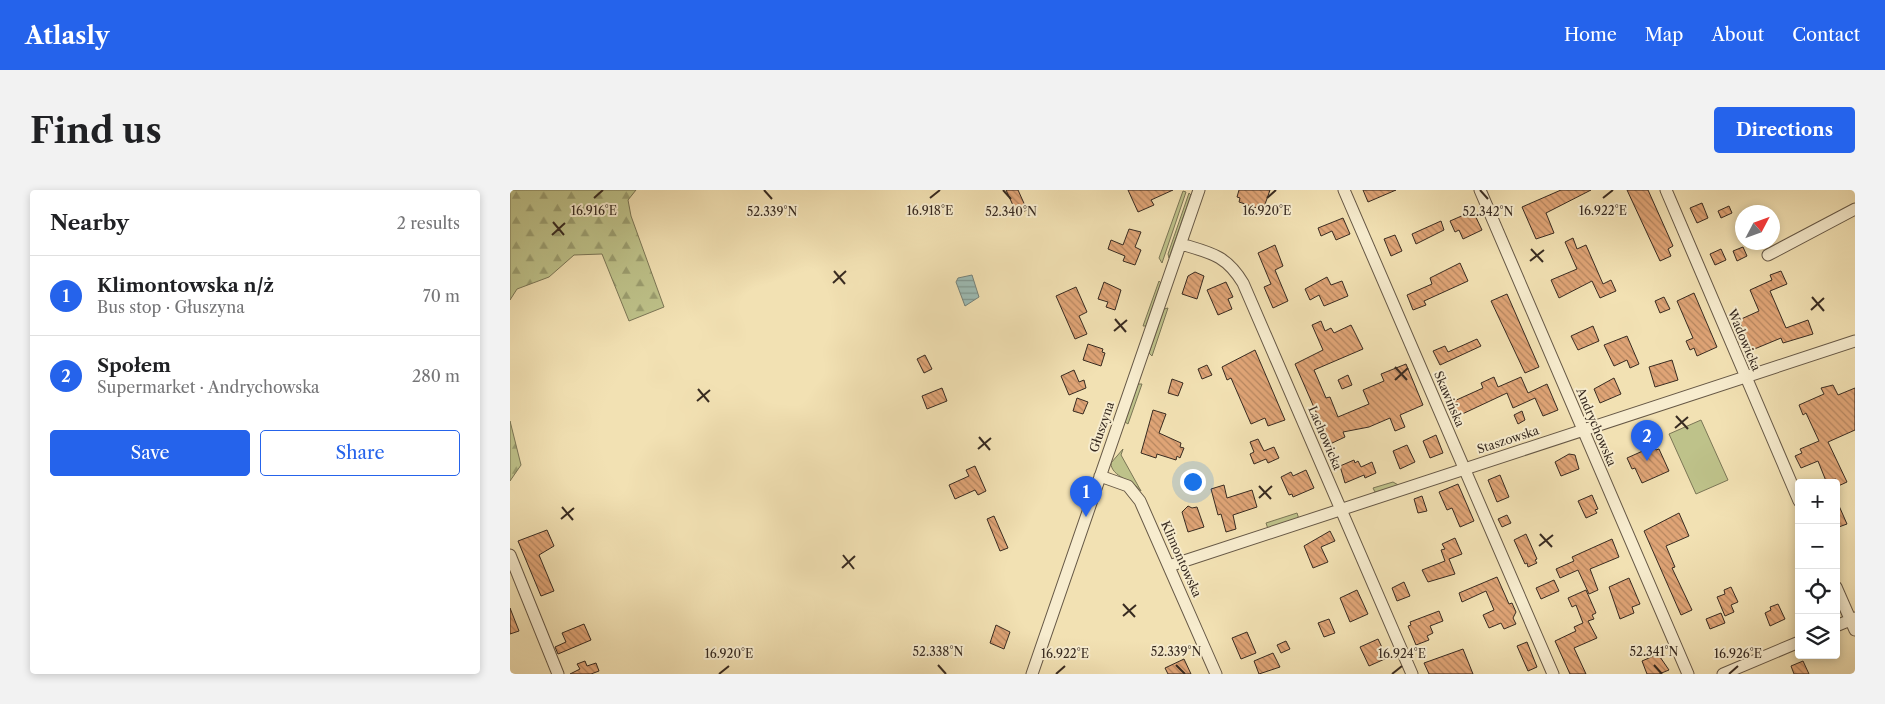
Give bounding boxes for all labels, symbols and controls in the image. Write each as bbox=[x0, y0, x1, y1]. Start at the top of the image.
text: Atlasly bbox=[25, 21, 109, 50]
text: Home bbox=[1564, 24, 1617, 46]
text: Map bbox=[1645, 24, 1683, 46]
text: About bbox=[1711, 24, 1764, 46]
text: Contact bbox=[1792, 24, 1860, 46]
button: Directions bbox=[1714, 107, 1855, 153]
text: Find us bbox=[30, 109, 162, 152]
text: 16.916°E bbox=[571, 203, 617, 218]
text: 16.918°E bbox=[907, 203, 953, 218]
text: 16.920°E bbox=[1243, 203, 1291, 218]
text: 16.922°E bbox=[1579, 203, 1627, 218]
text: 52.339°N bbox=[747, 204, 797, 219]
text: 52.340°N bbox=[985, 204, 1037, 219]
text: 52.342°N bbox=[1463, 204, 1514, 219]
north arrow bbox=[1735, 205, 1780, 250]
text: Nearby bbox=[50, 210, 129, 235]
text: 2 results bbox=[397, 213, 460, 233]
text: Klimontowska n/ż bbox=[97, 274, 274, 297]
text: 1 bbox=[62, 286, 70, 306]
text: 70 m bbox=[423, 286, 460, 306]
text: Bus stop · Głuszyna bbox=[97, 297, 245, 317]
street label: Wadowicka bbox=[1724, 306, 1764, 374]
text: Społem bbox=[97, 354, 171, 377]
text: 2 bbox=[61, 366, 71, 386]
text: 280 m bbox=[412, 366, 460, 386]
street label: Skawińska bbox=[1431, 369, 1468, 430]
text: Supermarket · Andrychowska bbox=[97, 377, 320, 397]
street label: Andrychowska bbox=[1573, 384, 1620, 469]
street label: Głuszyna bbox=[1086, 399, 1117, 454]
street label: Lachowicka bbox=[1305, 404, 1346, 473]
pin: 2 bbox=[1631, 420, 1663, 461]
street label: Staszowska bbox=[1475, 422, 1541, 457]
button: Save bbox=[50, 430, 250, 476]
button: Share bbox=[260, 430, 460, 476]
your location bbox=[1180, 469, 1206, 495]
pin: 1 bbox=[1070, 476, 1102, 517]
map controls bbox=[1795, 479, 1840, 659]
button: + bbox=[1795, 479, 1840, 524]
street label: Klimontowska bbox=[1158, 518, 1205, 600]
button: − bbox=[1795, 524, 1840, 569]
button: locate bbox=[1795, 569, 1840, 614]
button: layers bbox=[1795, 614, 1840, 659]
text: 52.338°N bbox=[913, 644, 963, 659]
text: 52.339°N bbox=[1151, 644, 1201, 659]
text: 52.341°N bbox=[1630, 644, 1679, 659]
text: 16.920°E bbox=[705, 646, 753, 661]
text: 16.922°E bbox=[1041, 646, 1089, 661]
text: 16.924°E bbox=[1378, 646, 1426, 661]
text: 16.926°E bbox=[1714, 646, 1762, 661]

